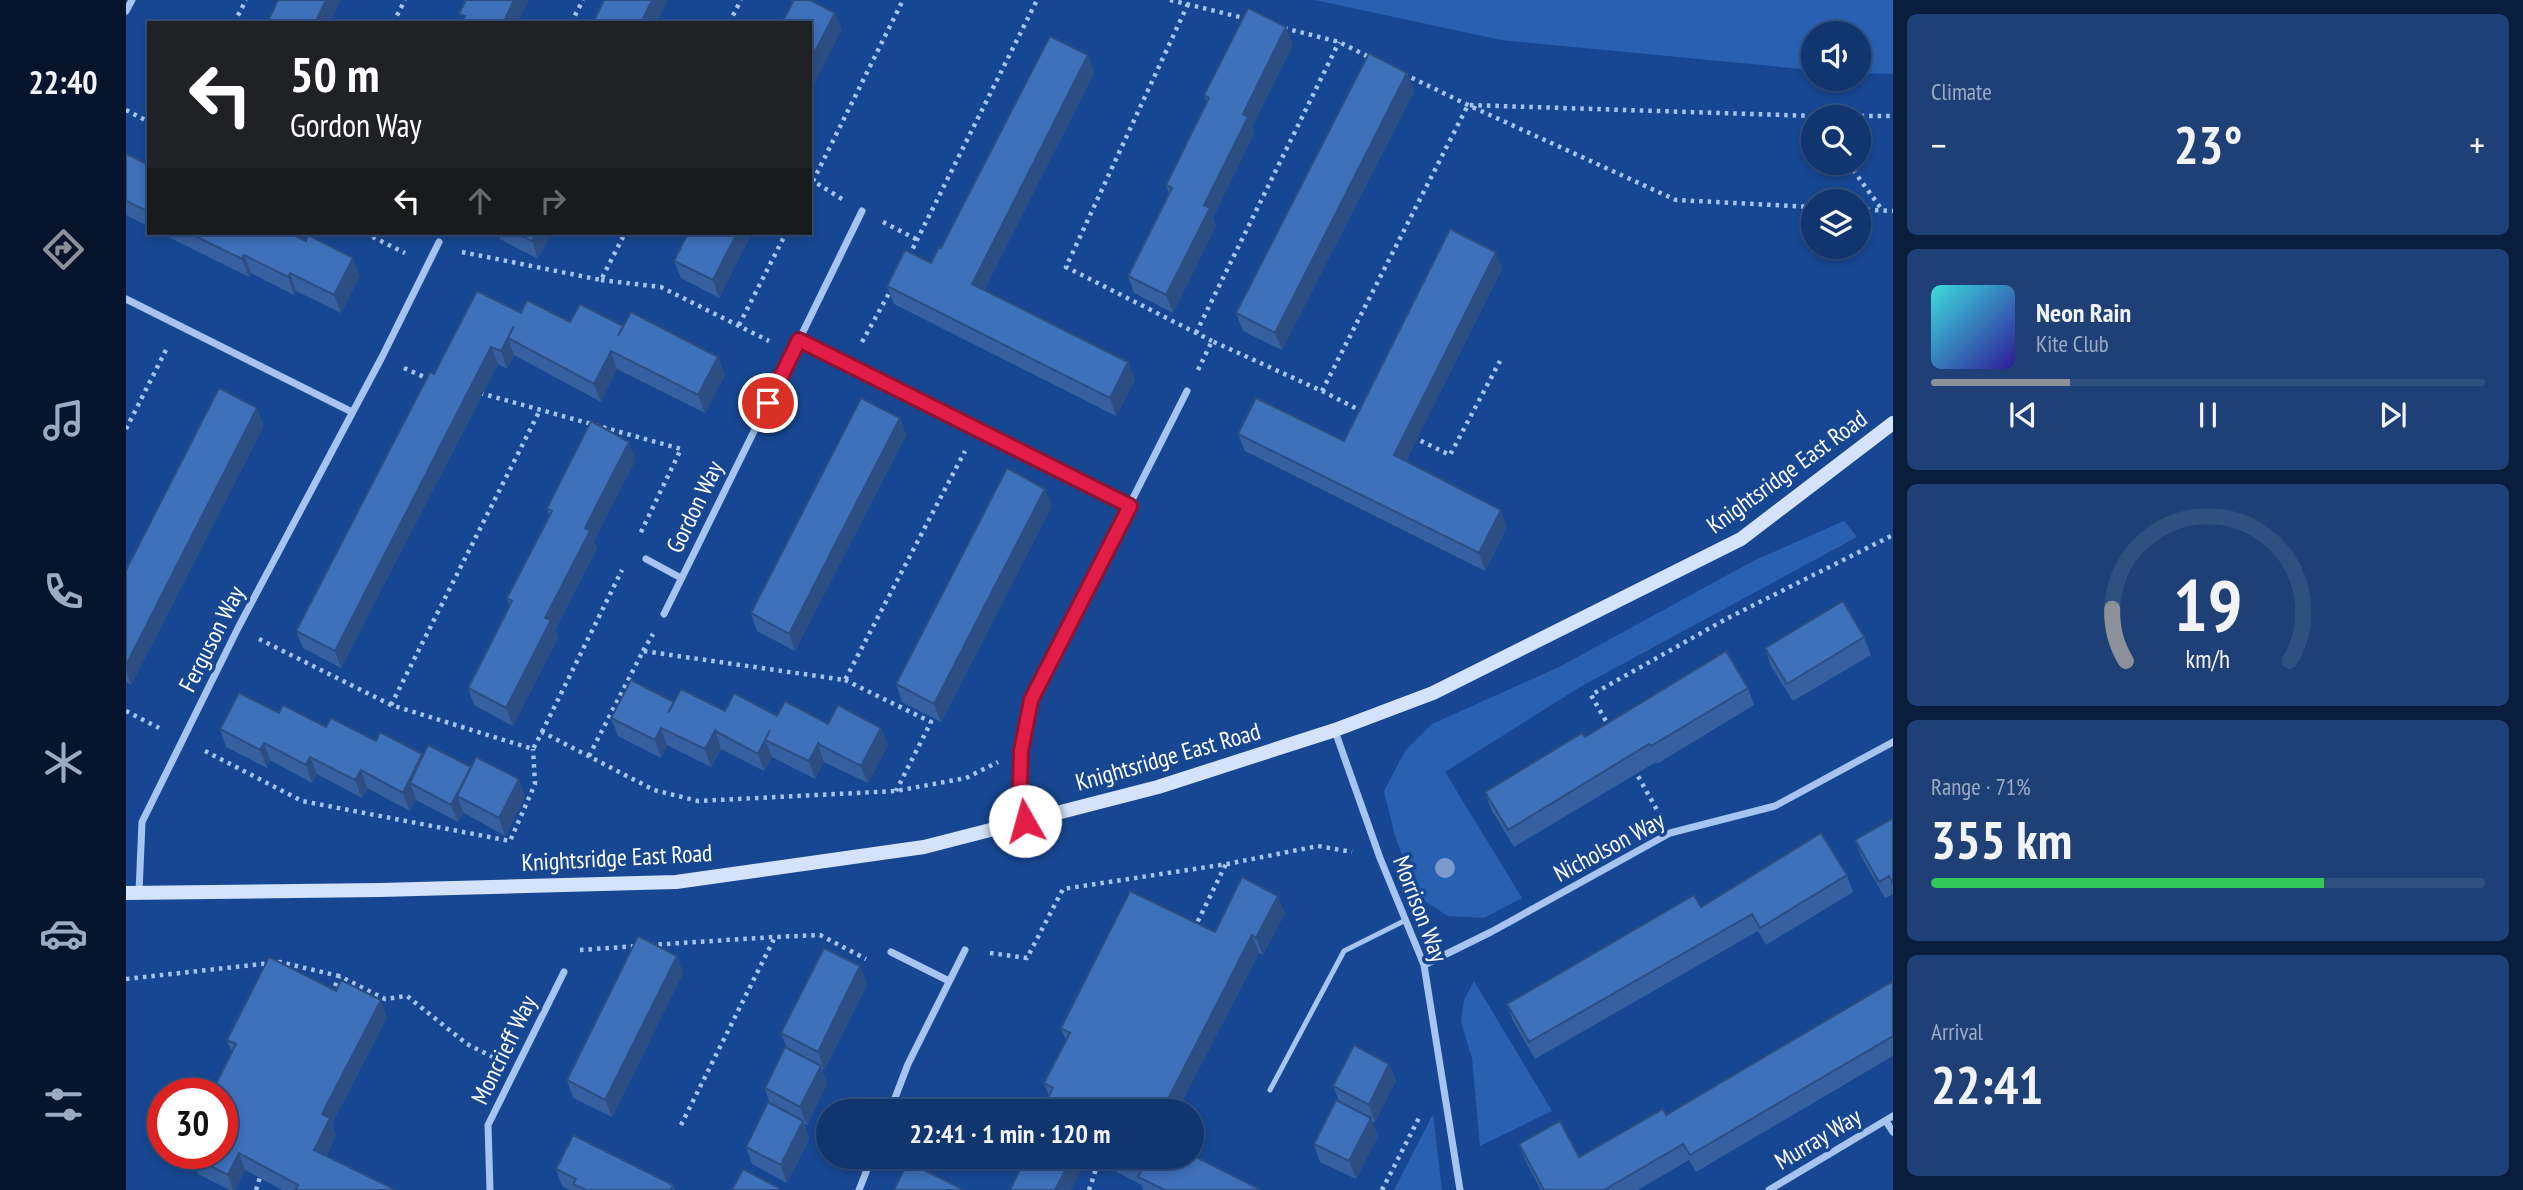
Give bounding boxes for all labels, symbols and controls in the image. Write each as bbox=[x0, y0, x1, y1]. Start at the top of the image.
map controls bbox=[1801, 21, 1871, 259]
button: sound bbox=[1801, 21, 1871, 91]
text: 50 m bbox=[290, 42, 379, 106]
icon: left bbox=[175, 49, 266, 140]
text: 22:40 bbox=[28, 61, 98, 103]
text: Climate bbox=[1931, 77, 1992, 106]
text: Gordon Way bbox=[290, 104, 422, 146]
button: search bbox=[1801, 105, 1871, 175]
text: 23° bbox=[2174, 111, 2242, 178]
text: − bbox=[1931, 120, 1947, 169]
text: + bbox=[2469, 120, 2485, 169]
icon: left bbox=[388, 182, 426, 220]
icon: ahead bbox=[461, 182, 499, 220]
icon: right bbox=[534, 182, 572, 220]
button: layers bbox=[1801, 189, 1871, 259]
icon: directions bbox=[39, 225, 88, 274]
text: Neon Rain bbox=[2036, 296, 2131, 329]
text: Kite Club bbox=[2036, 329, 2109, 358]
pin bbox=[738, 373, 798, 433]
icon: arrive bbox=[749, 384, 787, 422]
icon: music bbox=[39, 396, 88, 445]
icon: previous bbox=[2004, 396, 2042, 434]
icon: pause bbox=[2189, 396, 2227, 434]
icon: next bbox=[2374, 396, 2412, 434]
street label: Knightsridge East Road bbox=[1700, 403, 1873, 540]
street label: Gordon Way bbox=[659, 456, 730, 558]
text: 19 bbox=[2173, 557, 2243, 651]
icon: phone bbox=[39, 567, 88, 616]
street label: Ferguson Way bbox=[172, 581, 251, 697]
text: km/h bbox=[2186, 643, 2230, 675]
street label: Knightsridge East Road bbox=[1072, 715, 1264, 798]
icon: climate bbox=[39, 738, 88, 787]
text: Range · 71% bbox=[1931, 772, 2031, 801]
position arrow bbox=[988, 784, 1062, 858]
street label: Nicholson Way bbox=[1548, 805, 1669, 889]
text: 355 km bbox=[1931, 806, 2072, 873]
street label: Knightsridge East Road bbox=[521, 837, 713, 878]
street label: Morrison Way bbox=[1386, 851, 1455, 967]
icon: car bbox=[39, 909, 88, 958]
street label: Moncrieff Way bbox=[464, 990, 543, 1109]
text: Arrival bbox=[1931, 1017, 1983, 1046]
text: 22:41 bbox=[1931, 1051, 2043, 1118]
speed limit sign: 30 bbox=[147, 1078, 238, 1169]
icon: filters bbox=[39, 1080, 88, 1129]
street label: Murray Way bbox=[1769, 1101, 1867, 1176]
text: 22:41 · 1 min · 120 m bbox=[910, 1117, 1110, 1150]

